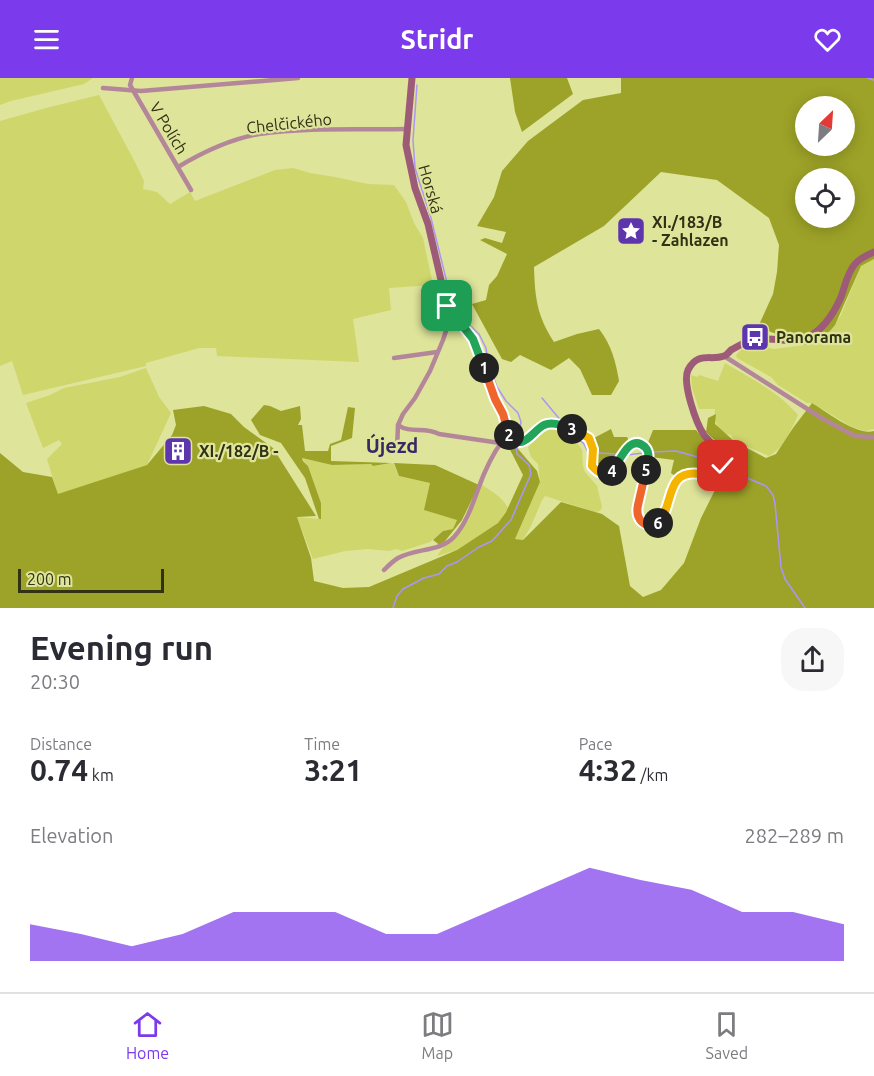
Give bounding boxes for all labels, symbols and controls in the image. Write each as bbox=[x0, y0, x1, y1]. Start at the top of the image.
icon: menu bbox=[30, 23, 63, 56]
icon: heart bbox=[811, 23, 844, 56]
text: Stridr bbox=[401, 24, 473, 54]
north arrow bbox=[795, 96, 855, 156]
map controls bbox=[795, 96, 855, 228]
street label: V Polích bbox=[147, 99, 191, 157]
street label: Chelčického bbox=[245, 110, 333, 136]
street label: Horská bbox=[415, 163, 447, 215]
button: locate bbox=[795, 168, 855, 228]
place label: XI./183/B - Zahlazen bbox=[652, 213, 729, 249]
place icon: XI./183/B - Zahlazen bbox=[615, 215, 647, 247]
pin bbox=[421, 280, 472, 331]
icon: arrive bbox=[430, 289, 463, 322]
bus stop icon: Panorama bbox=[739, 321, 771, 353]
place label: Panorama bbox=[776, 328, 851, 346]
pin: 1 bbox=[469, 353, 499, 383]
text: 1 bbox=[479, 359, 489, 377]
pin: 3 bbox=[557, 414, 587, 444]
pin: 2 bbox=[494, 420, 524, 450]
text: 3 bbox=[567, 420, 577, 438]
text: 2 bbox=[504, 426, 514, 444]
district label: Újezd bbox=[366, 433, 418, 457]
building icon: XI./182/B - bbox=[162, 435, 194, 467]
pin bbox=[697, 440, 748, 491]
place label: XI./182/B - bbox=[199, 442, 278, 460]
icon: check bbox=[706, 449, 739, 482]
pin: 5 bbox=[631, 455, 661, 485]
pin: 4 bbox=[597, 456, 627, 486]
text: 5 bbox=[641, 461, 651, 479]
text: 4 bbox=[607, 462, 617, 480]
pin: 6 bbox=[643, 508, 673, 538]
text: 6 bbox=[653, 514, 663, 532]
scale bar bbox=[18, 566, 164, 594]
text: 200 m bbox=[27, 570, 72, 588]
button: share bbox=[781, 628, 844, 691]
text: Evening run bbox=[30, 629, 213, 666]
text: 20:30 bbox=[30, 670, 80, 693]
text: Distance bbox=[30, 735, 92, 753]
text: Time bbox=[304, 735, 340, 753]
text: Pace bbox=[579, 735, 613, 753]
text: 0.74 bbox=[30, 753, 88, 787]
text: 3:21 bbox=[304, 753, 362, 787]
text: 4:32 bbox=[579, 753, 637, 787]
text: km bbox=[88, 766, 114, 784]
text: /km bbox=[637, 766, 668, 784]
text: Elevation bbox=[30, 824, 113, 847]
text: 282–289 m bbox=[745, 824, 844, 847]
tab: Home bbox=[126, 1008, 169, 1062]
tab: Map bbox=[421, 1008, 454, 1062]
tab: Saved bbox=[706, 1008, 748, 1062]

